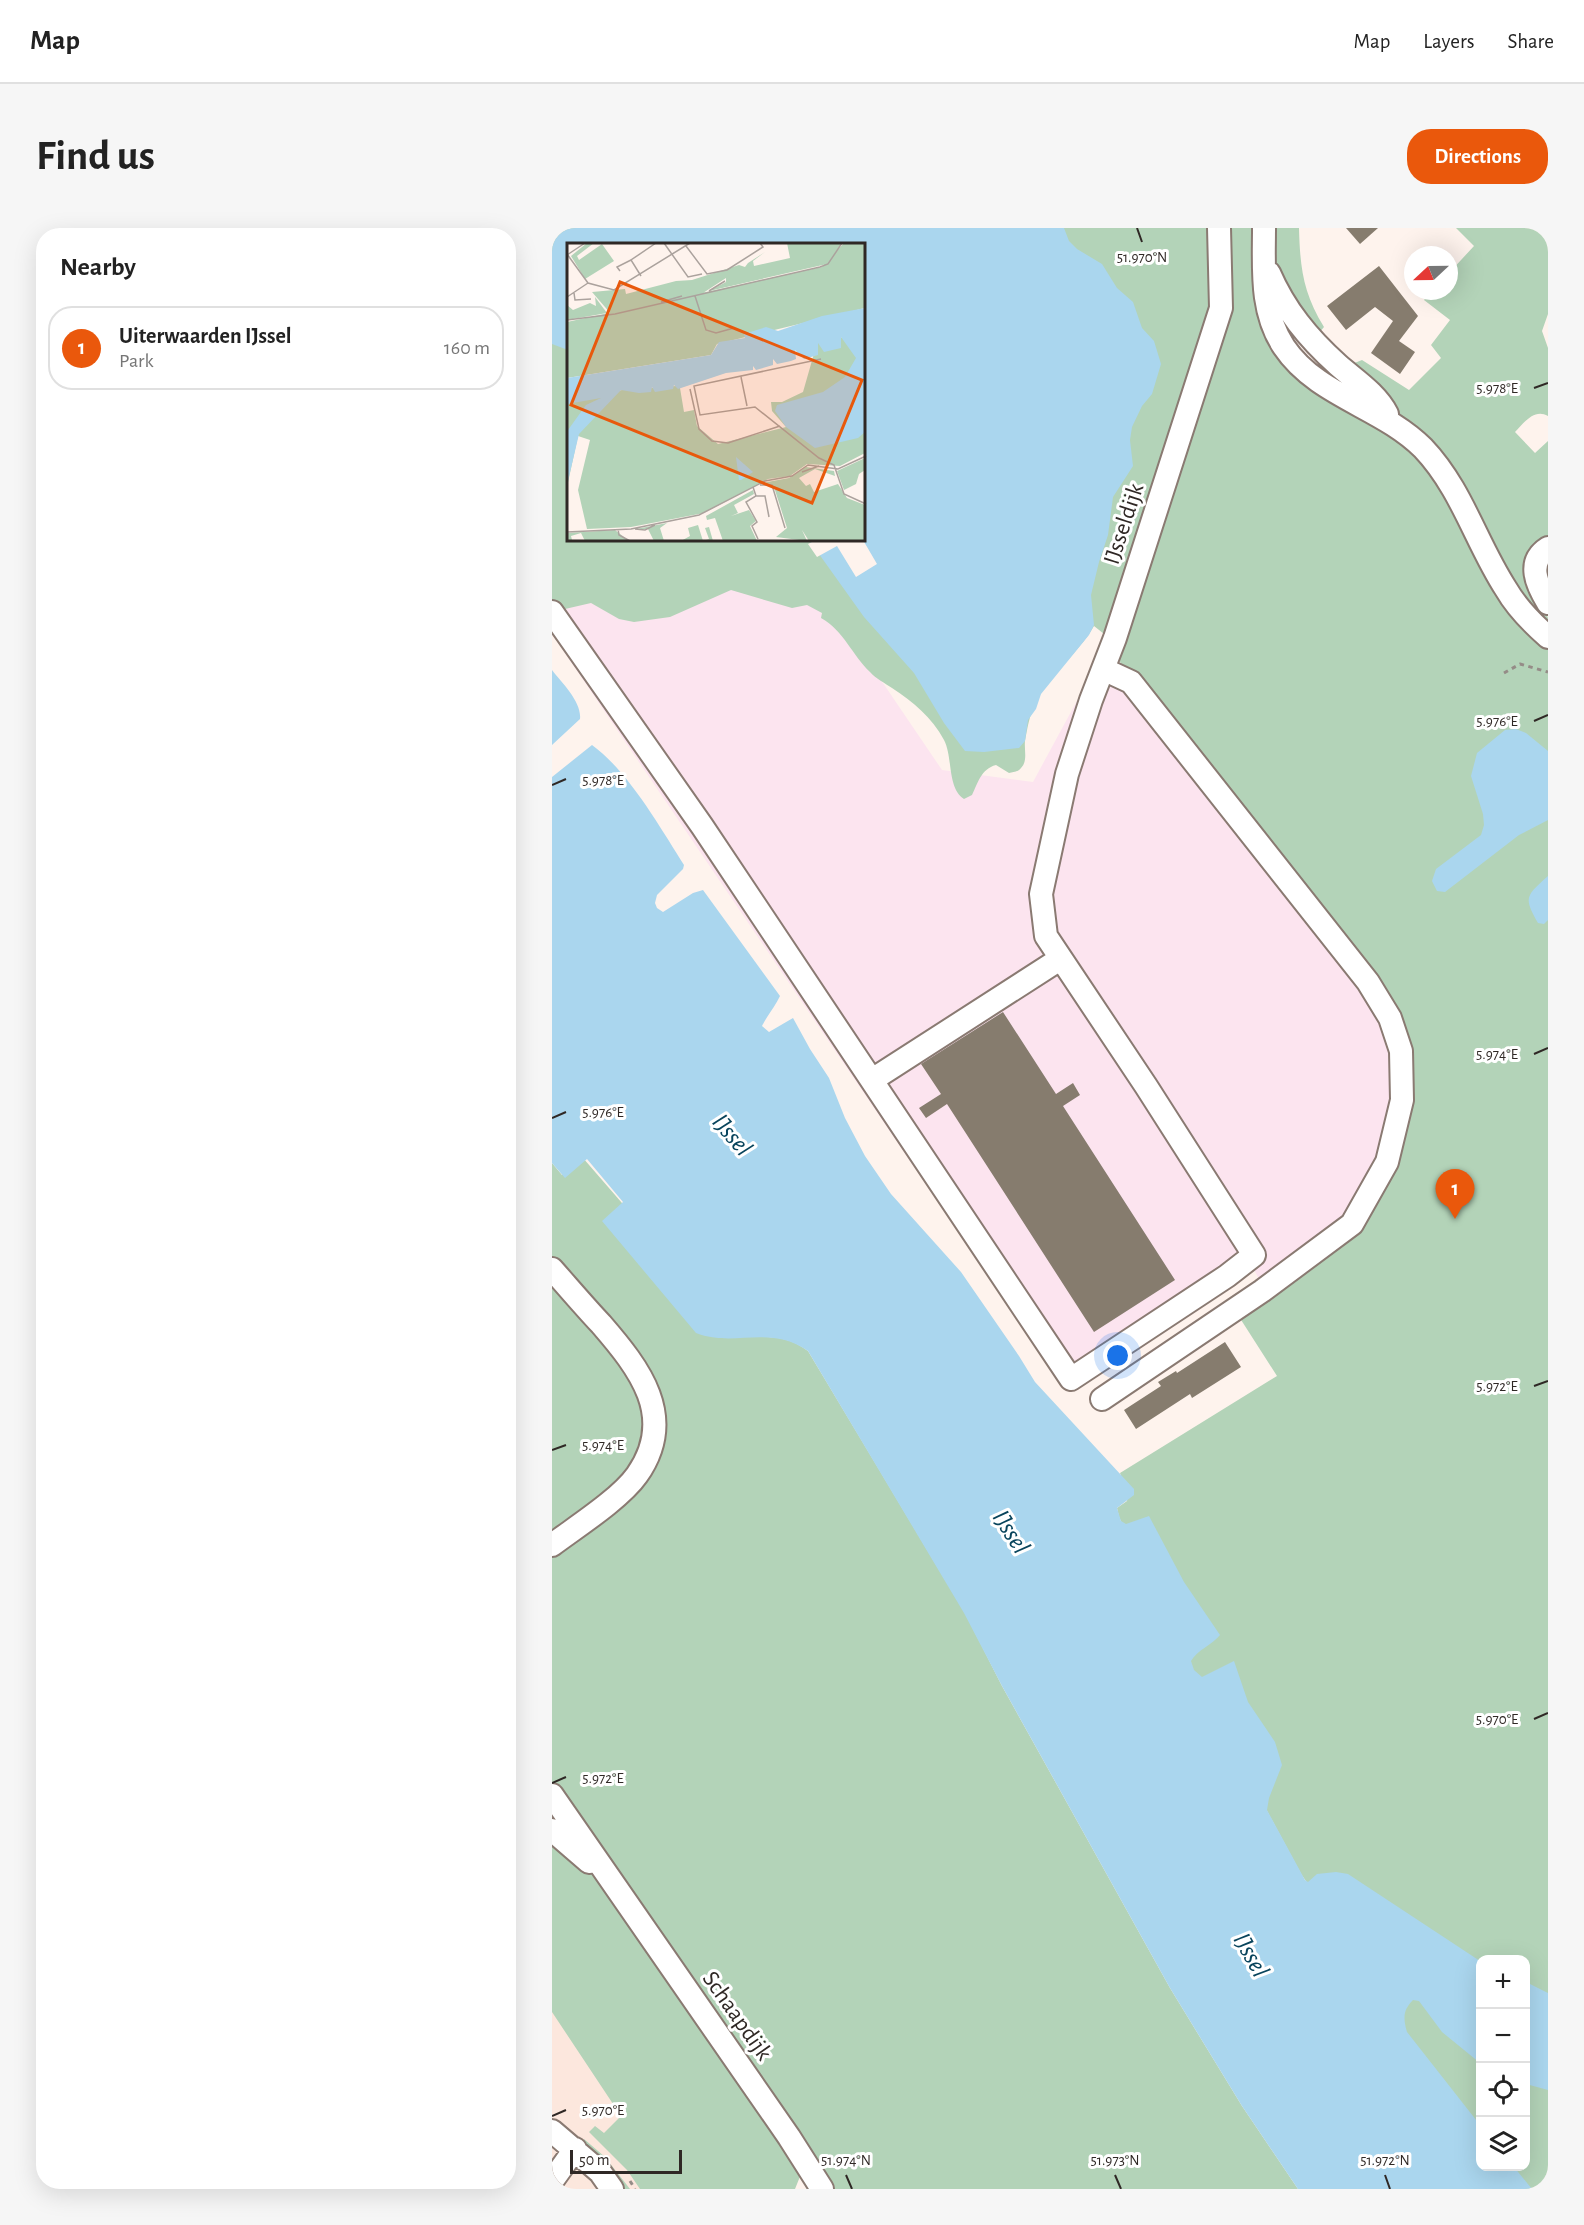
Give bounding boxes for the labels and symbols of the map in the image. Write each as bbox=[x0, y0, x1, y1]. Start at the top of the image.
inset map bbox=[567, 243, 866, 542]
north arrow bbox=[1404, 246, 1458, 300]
text: 51.970°N bbox=[1117, 250, 1167, 265]
text: 5.978°E bbox=[1476, 381, 1518, 396]
street label: IJsseldijk bbox=[1100, 480, 1148, 568]
text: 5.976°E bbox=[1476, 714, 1518, 729]
text: 5.978°E bbox=[582, 773, 624, 788]
text: 5.974°E bbox=[1476, 1047, 1518, 1062]
text: 5.976°E bbox=[582, 1105, 624, 1120]
water label: IJssel bbox=[707, 1109, 757, 1161]
pin: 1 bbox=[1436, 1170, 1474, 1219]
your location bbox=[1103, 1341, 1132, 1370]
text: 5.972°E bbox=[1476, 1379, 1518, 1394]
text: 5.974°E bbox=[582, 1438, 624, 1453]
water label: IJssel bbox=[988, 1505, 1034, 1559]
text: 5.970°E bbox=[1476, 1712, 1518, 1727]
text: 5.972°E bbox=[582, 1771, 624, 1786]
water label: IJssel bbox=[1228, 1928, 1274, 1982]
street label: Schaapdijk bbox=[698, 1967, 776, 2065]
text: 5.970°E bbox=[582, 2103, 624, 2118]
scale bar bbox=[570, 2147, 682, 2174]
text: 51.974°N bbox=[821, 2153, 871, 2168]
text: 51.973°N bbox=[1091, 2153, 1140, 2168]
text: 51.972°N bbox=[1360, 2153, 1410, 2168]

